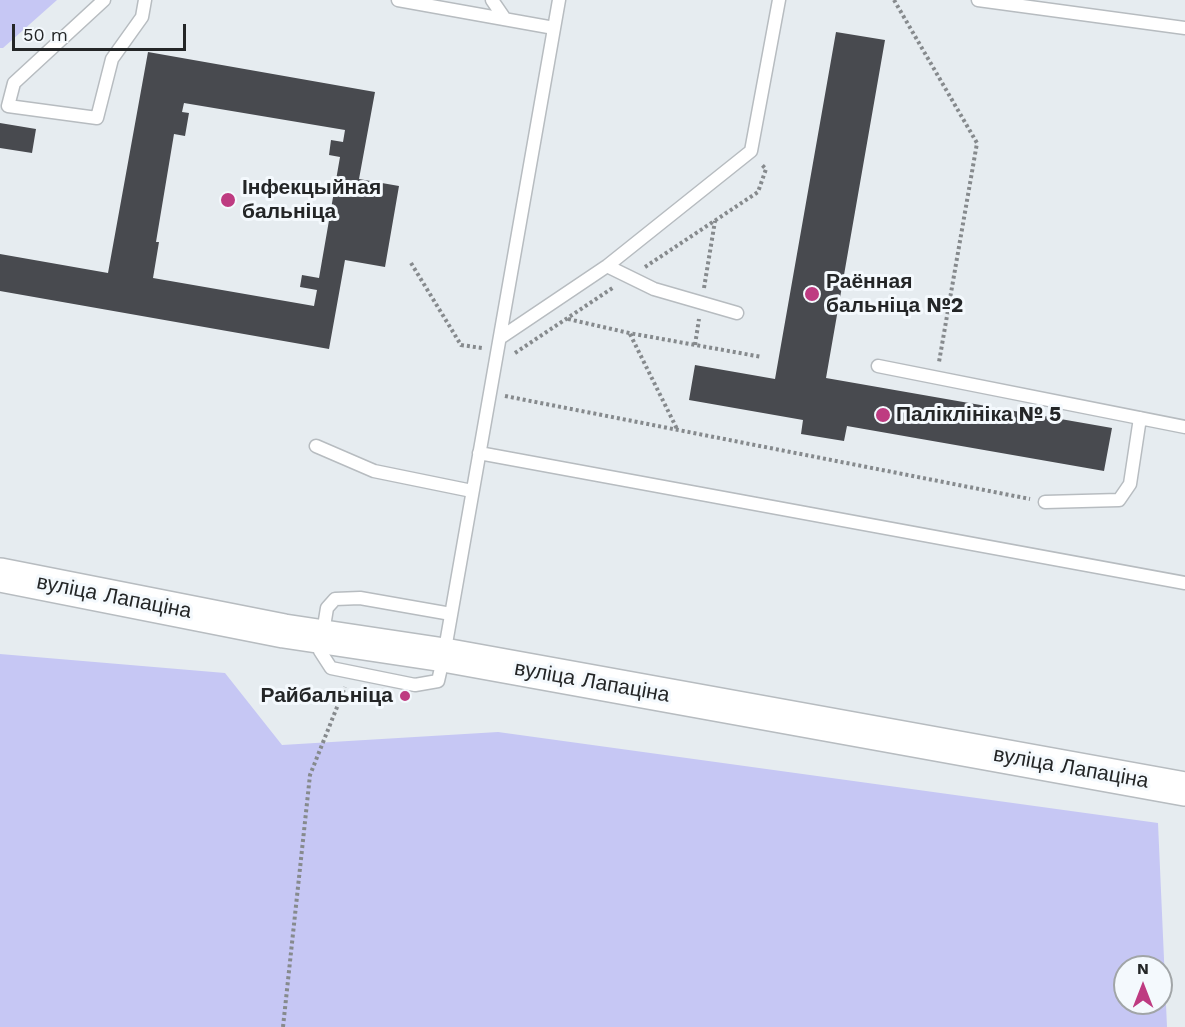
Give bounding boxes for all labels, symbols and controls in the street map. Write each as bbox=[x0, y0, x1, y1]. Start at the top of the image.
scale bar bbox=[15, 12, 189, 50]
text: 50 m bbox=[23, 24, 68, 45]
place label: Інфекцыйная бальніца bbox=[242, 175, 381, 225]
marker: Інфекцыйная бальніца bbox=[219, 191, 237, 209]
place label: Раённая бальніца №2 bbox=[826, 269, 963, 319]
marker: Раённая бальніца №2 bbox=[803, 285, 821, 303]
place label: Паліклініка № 5 bbox=[896, 402, 1061, 428]
marker: Паліклініка № 5 bbox=[874, 406, 892, 424]
street label: вуліца Лапаціна bbox=[35, 570, 193, 624]
street label: вуліца Лапаціна bbox=[513, 656, 671, 708]
place label: Райбальніца bbox=[260, 683, 393, 709]
marker: Райбальніца bbox=[398, 689, 412, 703]
street label: вуліца Лапаціна bbox=[992, 742, 1150, 794]
north arrow bbox=[1113, 955, 1173, 1015]
text: N bbox=[1137, 959, 1149, 978]

